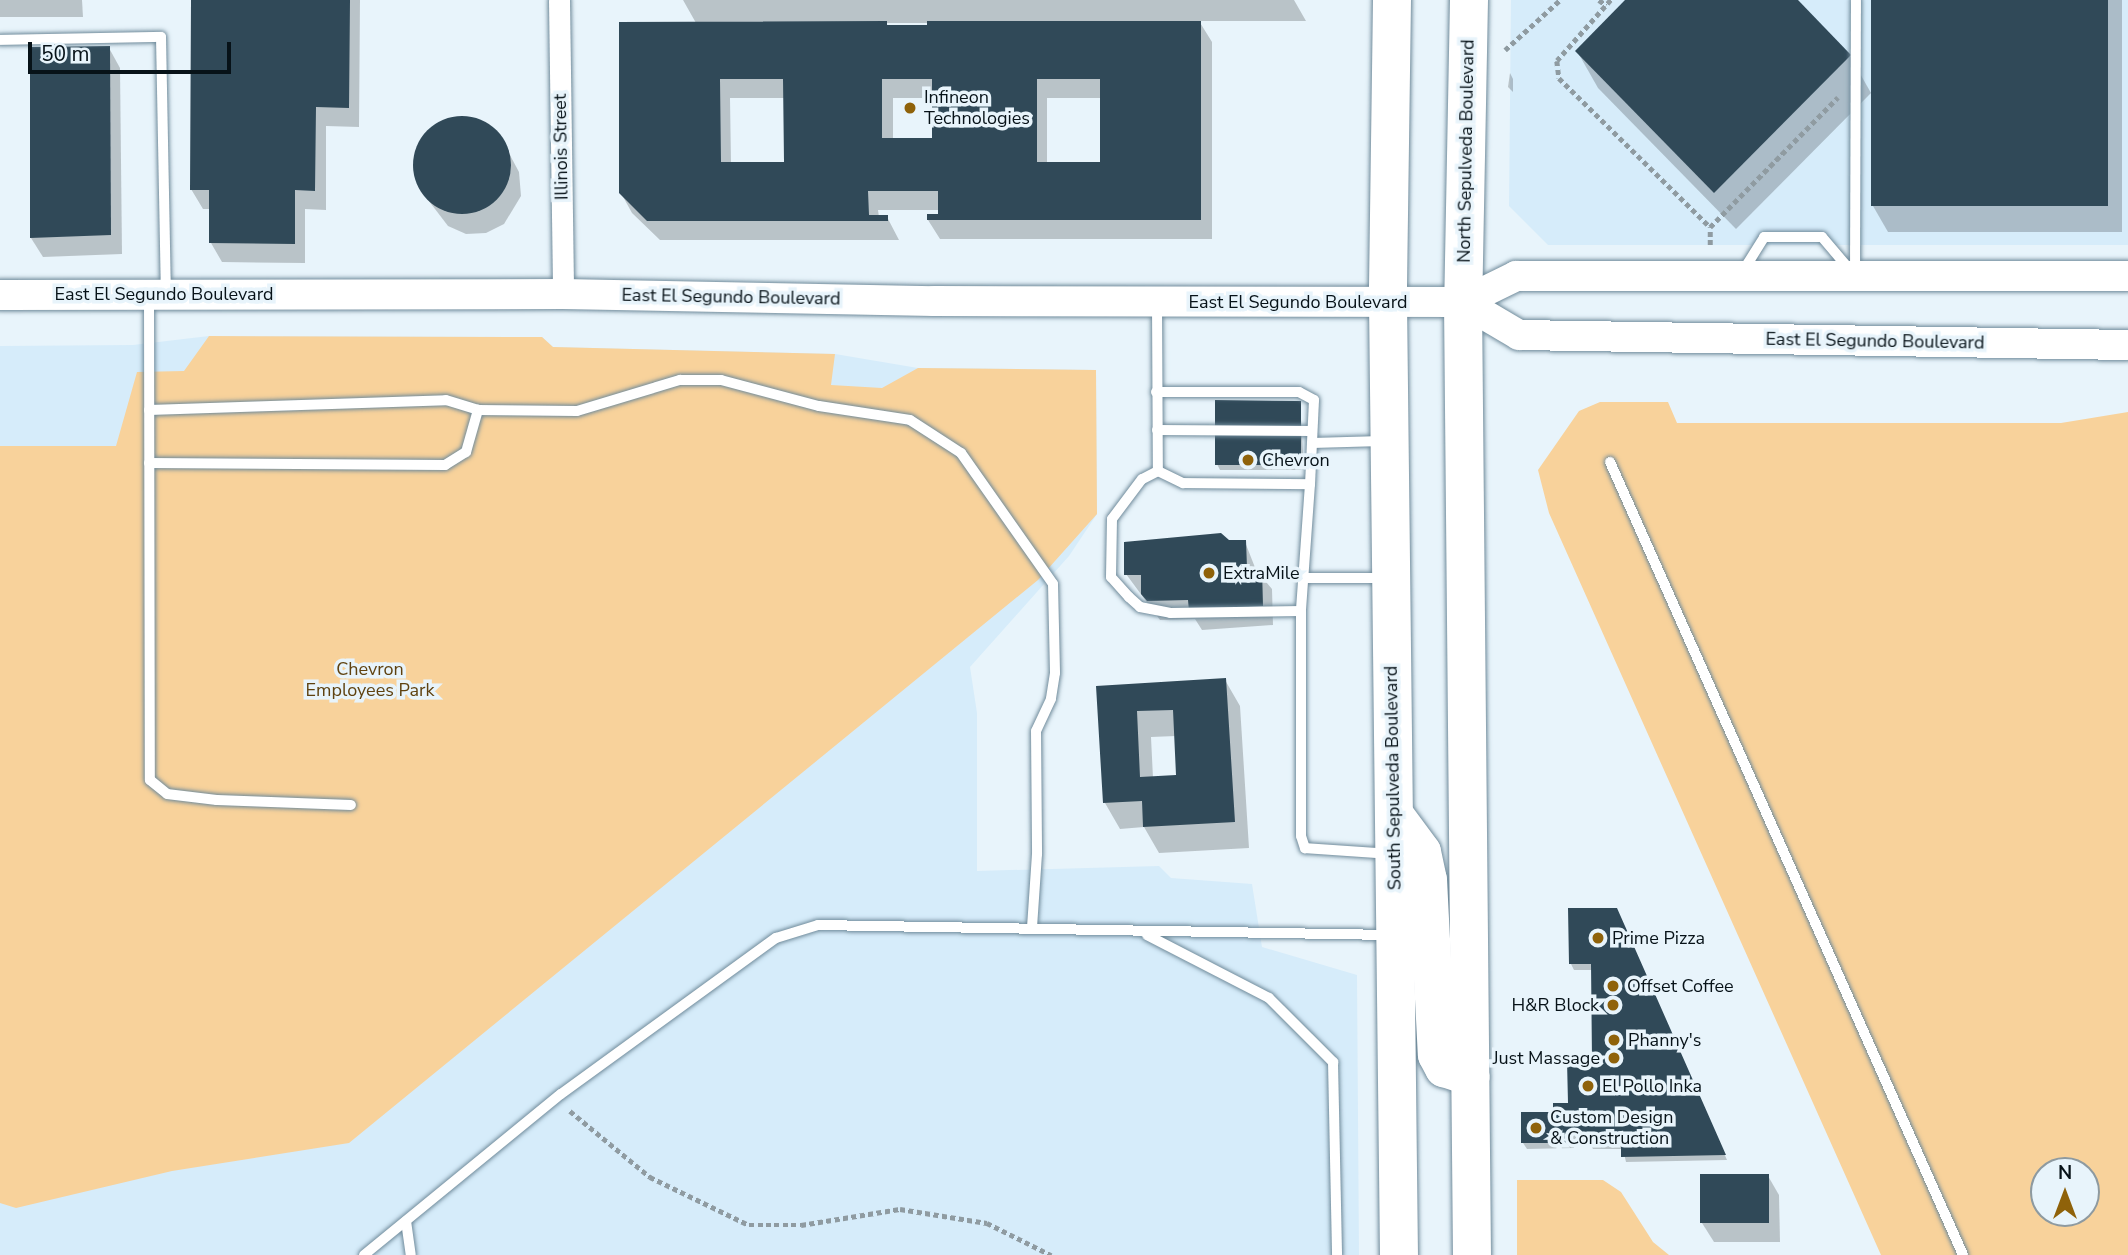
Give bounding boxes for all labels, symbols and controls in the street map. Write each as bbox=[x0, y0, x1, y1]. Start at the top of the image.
scale bar bbox=[32, 28, 234, 72]
street label: North Sepulveda Boulevard bbox=[1453, 39, 1479, 263]
text: 50 m bbox=[41, 40, 90, 68]
place label: Infineon Technologies bbox=[924, 87, 1030, 130]
street label: Illinois Street bbox=[549, 94, 573, 200]
marker: Infineon Technologies bbox=[902, 100, 918, 116]
street label: East El Segundo Boulevard bbox=[55, 283, 273, 305]
street label: East El Segundo Boulevard bbox=[621, 284, 841, 310]
street label: East El Segundo Boulevard bbox=[1189, 291, 1407, 313]
street label: East El Segundo Boulevard bbox=[1765, 328, 1985, 354]
place label: Chevron bbox=[1262, 449, 1330, 471]
marker: Chevron bbox=[1240, 452, 1256, 468]
place label: ExtraMile bbox=[1223, 562, 1300, 584]
marker: ExtraMile bbox=[1201, 565, 1217, 581]
park label: Chevron Employees Park bbox=[305, 659, 435, 702]
street label: South Sepulveda Boulevard bbox=[1380, 666, 1406, 890]
place label: Prime Pizza bbox=[1612, 927, 1705, 949]
marker: Prime Pizza bbox=[1590, 930, 1606, 946]
place label: Offset Coffee bbox=[1627, 975, 1734, 997]
marker: Offset Coffee bbox=[1605, 978, 1621, 994]
place label: H&R Block bbox=[1511, 994, 1599, 1016]
marker: H&R Block bbox=[1605, 997, 1621, 1013]
place label: Phanny's bbox=[1628, 1029, 1701, 1051]
marker: Phanny's bbox=[1606, 1032, 1622, 1048]
place label: Just Massage bbox=[1493, 1047, 1600, 1069]
marker: Just Massage bbox=[1606, 1050, 1622, 1066]
place label: El Pollo Inka bbox=[1602, 1075, 1702, 1097]
marker: El Pollo Inka bbox=[1580, 1078, 1596, 1094]
place label: Custom Design & Construction bbox=[1550, 1107, 1673, 1150]
marker: Custom Design & Construction bbox=[1528, 1120, 1544, 1136]
north arrow bbox=[2030, 1157, 2100, 1227]
text: N bbox=[2058, 1160, 2072, 1186]

